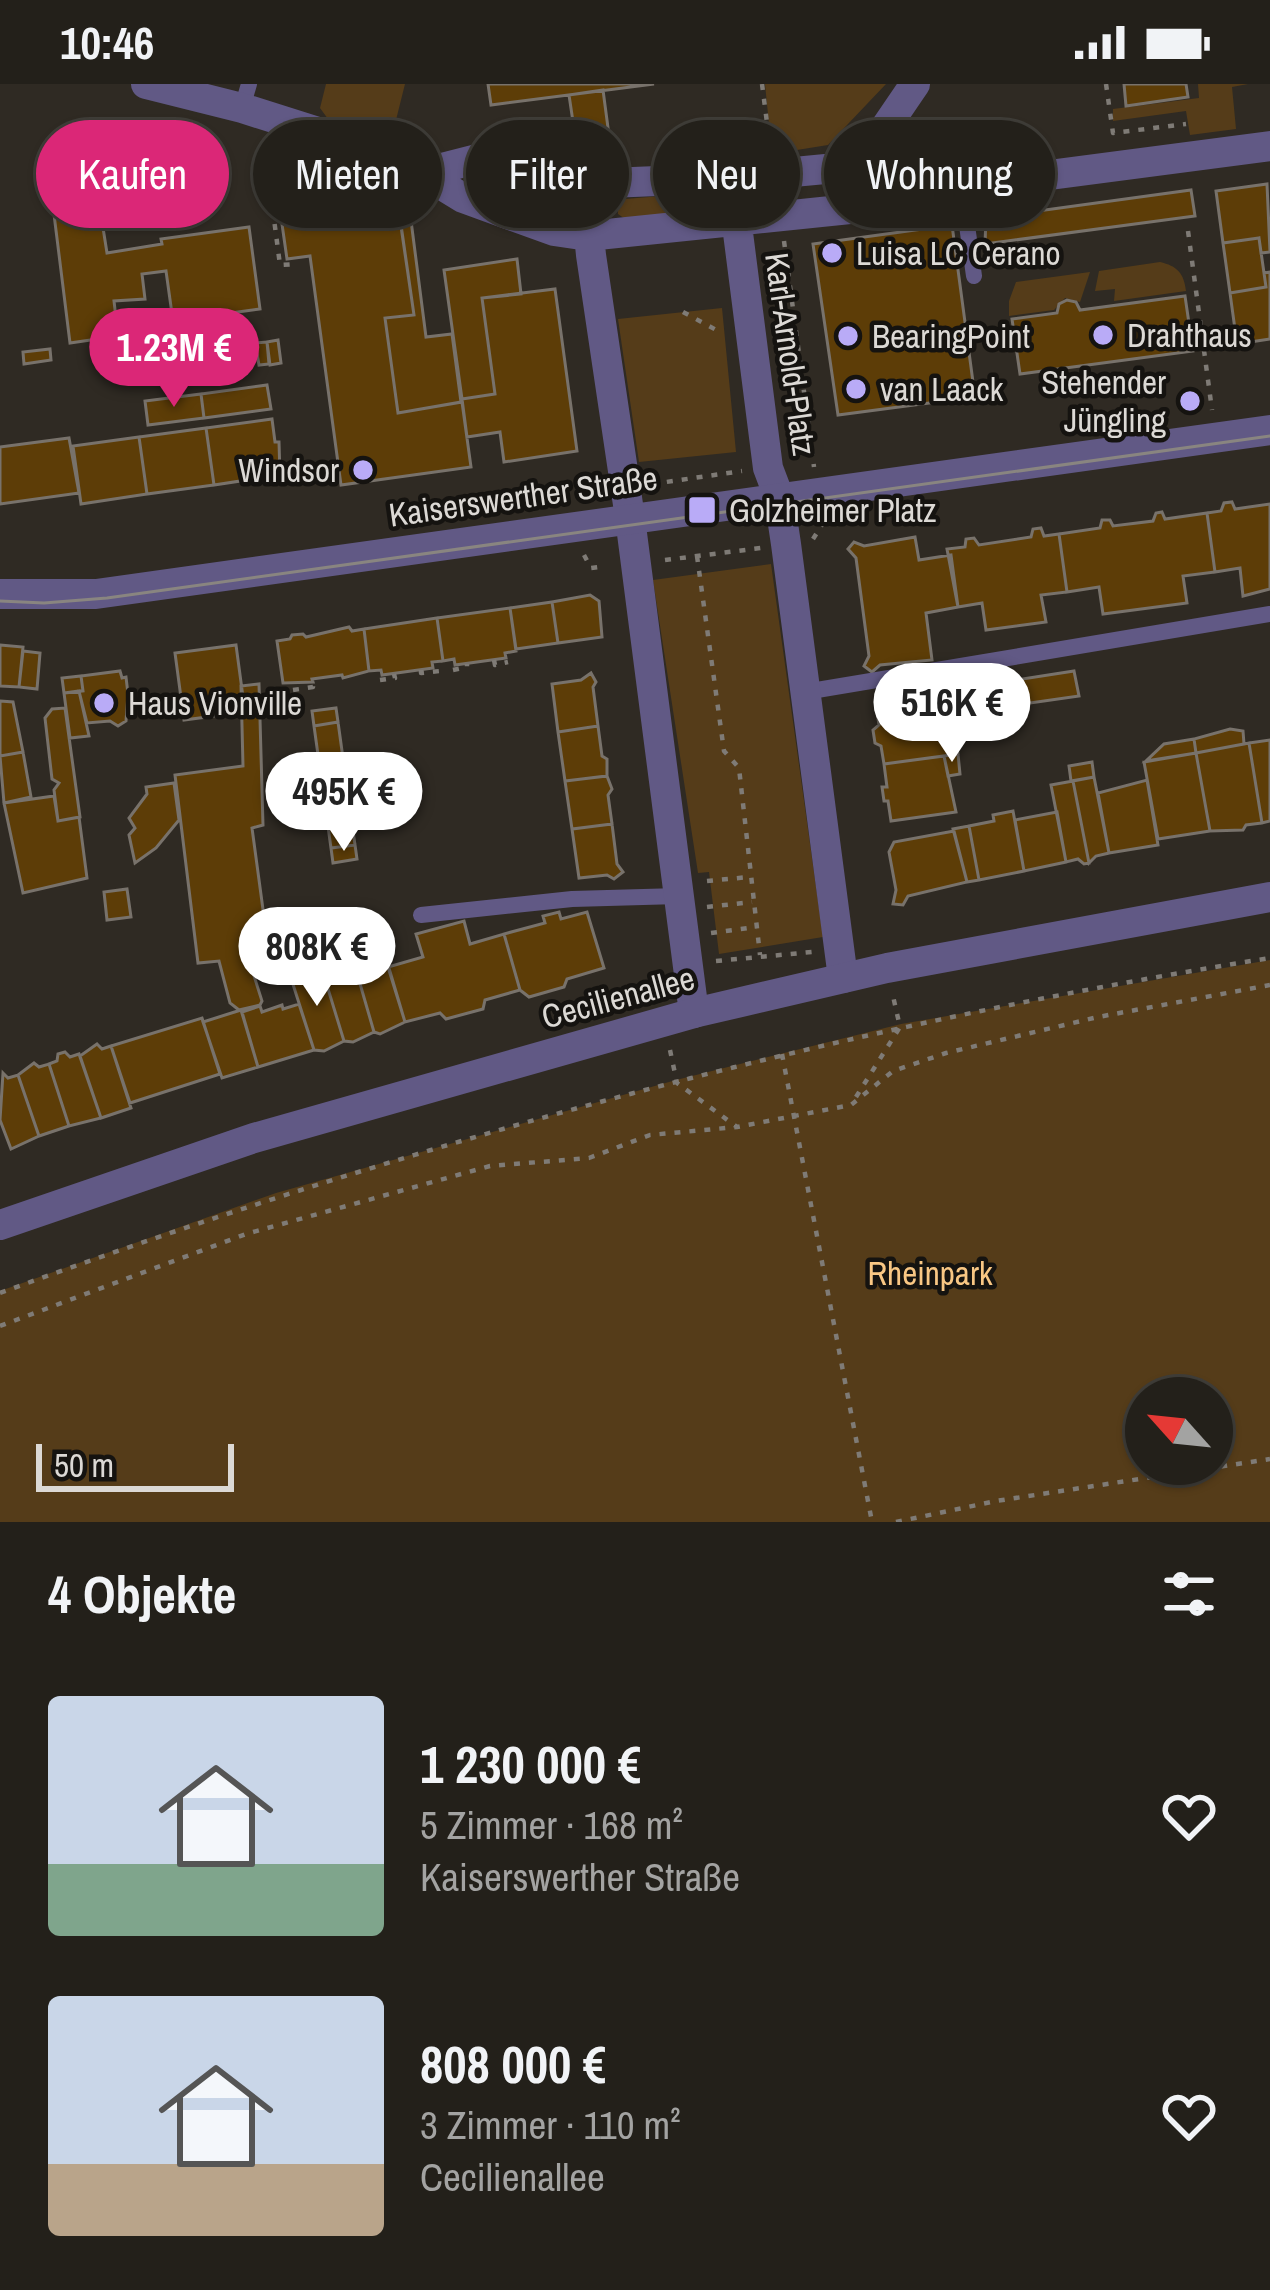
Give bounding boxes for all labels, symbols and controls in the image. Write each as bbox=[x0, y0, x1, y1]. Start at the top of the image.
text: 10:46 bbox=[60, 12, 154, 73]
chip: Kaufen bbox=[36, 120, 229, 228]
chip: Mieten bbox=[253, 120, 442, 228]
chip: Filter bbox=[466, 120, 629, 228]
chip: Neu bbox=[653, 120, 800, 228]
chip: Wohnung bbox=[824, 120, 1055, 228]
place label: Luisa LC Cerano bbox=[856, 231, 1061, 275]
marker: Luisa LC Cerano bbox=[819, 240, 845, 266]
street label: Karl-Arnold-Platz bbox=[755, 250, 827, 458]
pin: 1.23M € bbox=[63, 308, 285, 410]
place label: Drahthaus bbox=[1127, 313, 1252, 357]
place label: BearingPoint bbox=[872, 314, 1030, 358]
text: 1.23M € bbox=[116, 321, 232, 373]
marker: Drahthaus bbox=[1090, 322, 1116, 348]
marker: BearingPoint bbox=[835, 323, 861, 349]
place label: Stehender Jüngling bbox=[1041, 360, 1166, 442]
place label: van Laack bbox=[880, 367, 1004, 411]
marker: van Laack bbox=[843, 376, 869, 402]
marker: Stehender Jüngling bbox=[1177, 388, 1203, 414]
place label: Windsor bbox=[238, 448, 339, 492]
street label: Kaiserswerther Straße bbox=[386, 455, 660, 537]
marker: Windsor bbox=[350, 457, 376, 483]
place label: Golzheimer Platz bbox=[729, 488, 937, 532]
marker: Golzheimer Platz bbox=[686, 494, 718, 526]
pin: 516K € bbox=[854, 663, 1050, 765]
text: 516K € bbox=[900, 676, 1004, 728]
place label: Haus Vionville bbox=[128, 681, 302, 725]
marker: Haus Vionville bbox=[91, 690, 117, 716]
pin: 495K € bbox=[246, 752, 442, 854]
text: 495K € bbox=[292, 765, 396, 817]
pin: 808K € bbox=[219, 907, 415, 1009]
text: 808K € bbox=[265, 920, 369, 972]
street label: Cecilienallee bbox=[537, 956, 699, 1038]
park label: Rheinpark bbox=[868, 1251, 993, 1295]
north arrow bbox=[1125, 1377, 1233, 1485]
map controls bbox=[1125, 1377, 1233, 1485]
scale bar bbox=[36, 1438, 234, 1491]
text: 50 m bbox=[54, 1443, 114, 1487]
text: 4 Objekte bbox=[48, 1560, 236, 1629]
icon: filters bbox=[1156, 1561, 1222, 1627]
text: 1 230 000 € bbox=[420, 1730, 641, 1799]
icon: home bbox=[144, 1744, 288, 1888]
icon: heart bbox=[1156, 1783, 1222, 1849]
text: 5 Zimmer · 168 m² bbox=[420, 1799, 683, 1851]
text: Kaiserswerther Straße bbox=[420, 1851, 740, 1903]
text: 808 000 € bbox=[420, 2030, 606, 2099]
icon: home bbox=[144, 2044, 288, 2188]
icon: heart bbox=[1156, 2083, 1222, 2149]
text: 3 Zimmer · 110 m² bbox=[420, 2099, 681, 2151]
text: Cecilienallee bbox=[420, 2151, 605, 2203]

